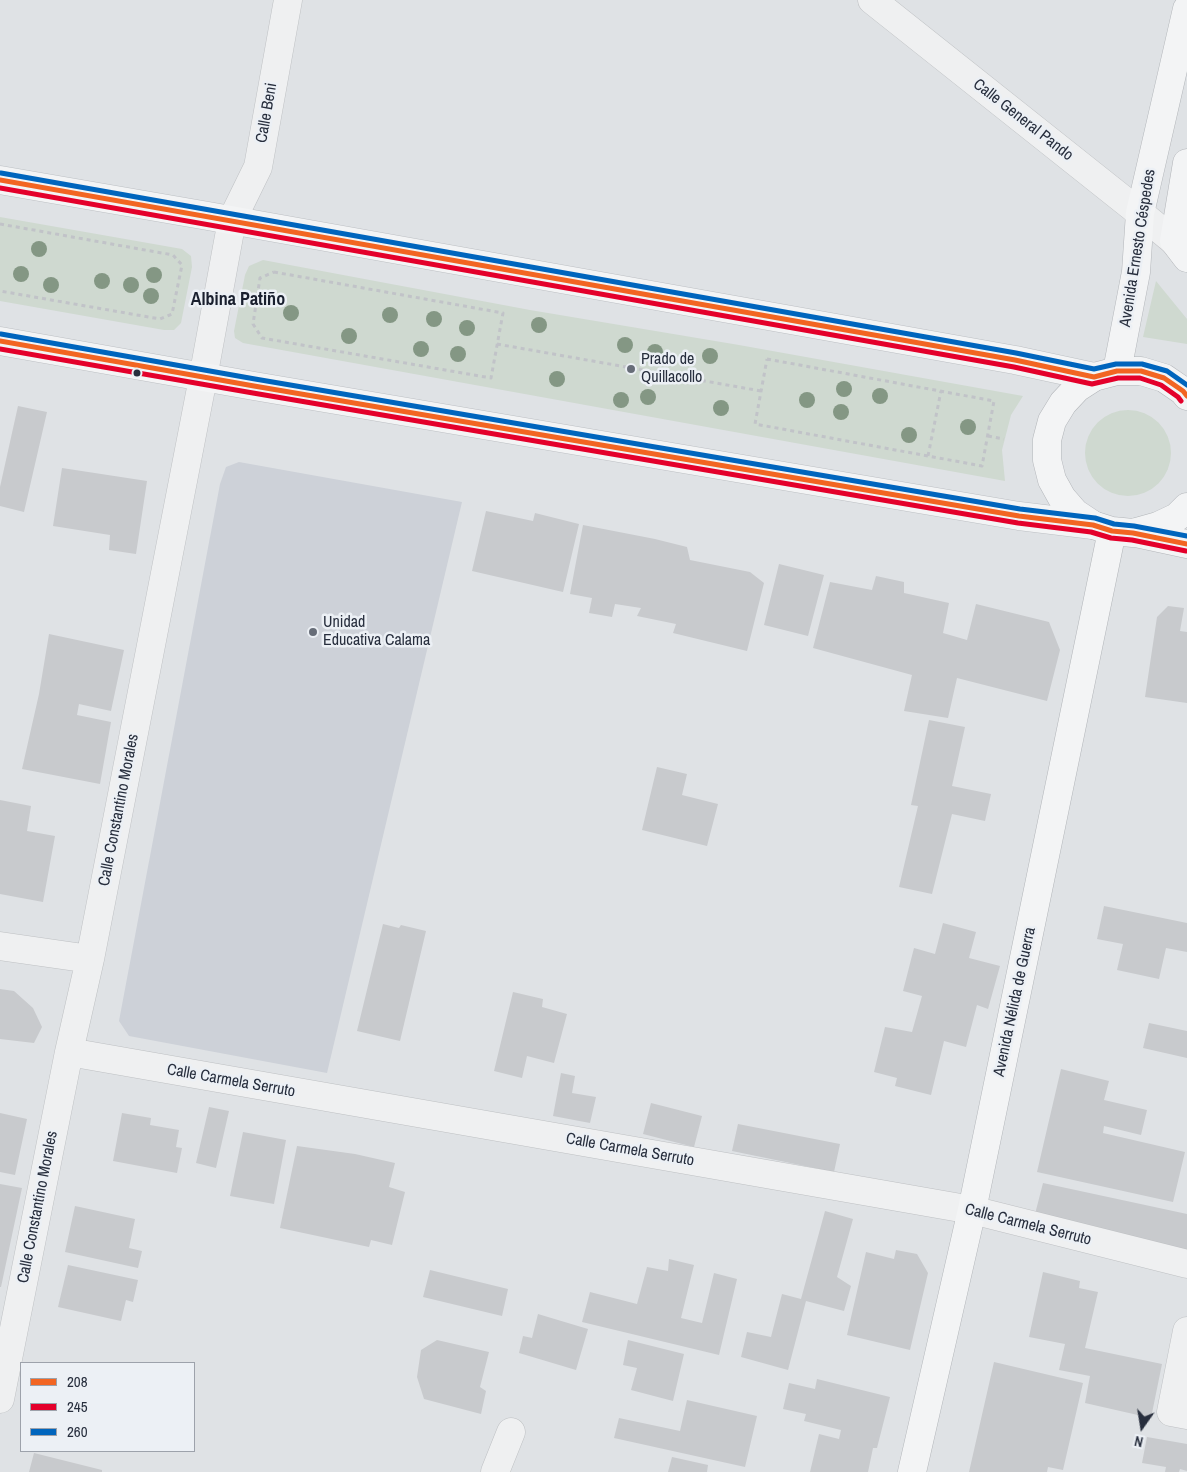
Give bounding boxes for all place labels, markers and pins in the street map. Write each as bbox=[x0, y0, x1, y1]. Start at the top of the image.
place label: Prado de Quillacollo bbox=[641, 350, 702, 388]
marker: Prado de Quillacollo bbox=[625, 363, 637, 375]
unlabelled marker bbox=[132, 368, 142, 378]
place label: Unidad Educativa Calama bbox=[323, 613, 430, 651]
marker: Unidad Educativa Calama bbox=[307, 626, 319, 638]

